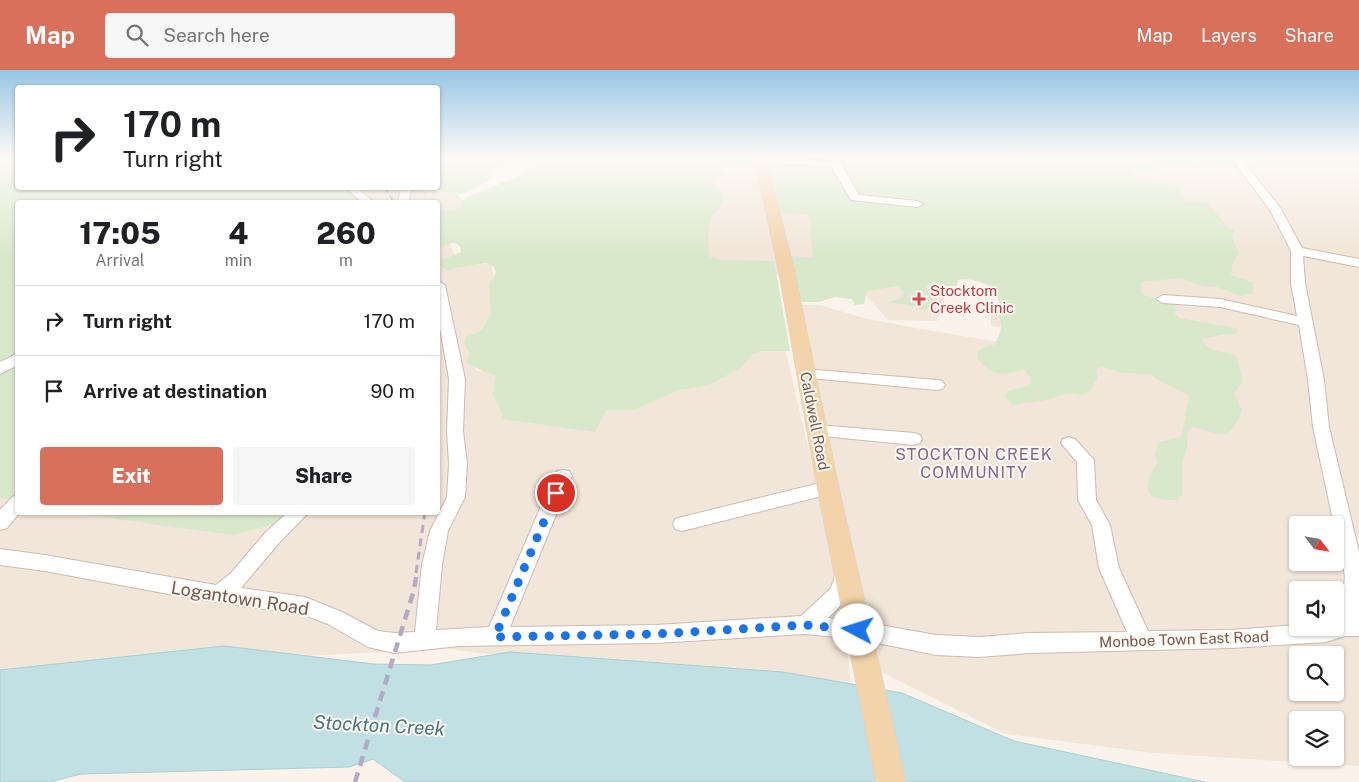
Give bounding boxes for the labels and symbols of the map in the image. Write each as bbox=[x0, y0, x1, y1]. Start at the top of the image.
place label: Stocktom Creek Clinic bbox=[930, 282, 1014, 316]
marker: Stocktom Creek Clinic bbox=[912, 292, 926, 306]
street label: Caldwell Road bbox=[797, 370, 833, 472]
district label: STOCKTON CREEK COMMUNITY bbox=[895, 445, 1053, 482]
pin bbox=[535, 472, 577, 514]
north arrow bbox=[1289, 516, 1344, 571]
street label: Logantown Road bbox=[170, 577, 310, 619]
position arrow bbox=[831, 603, 883, 655]
street label: Monboe Town East Road bbox=[1099, 628, 1269, 650]
water label: Stockton Creek bbox=[312, 711, 446, 739]

